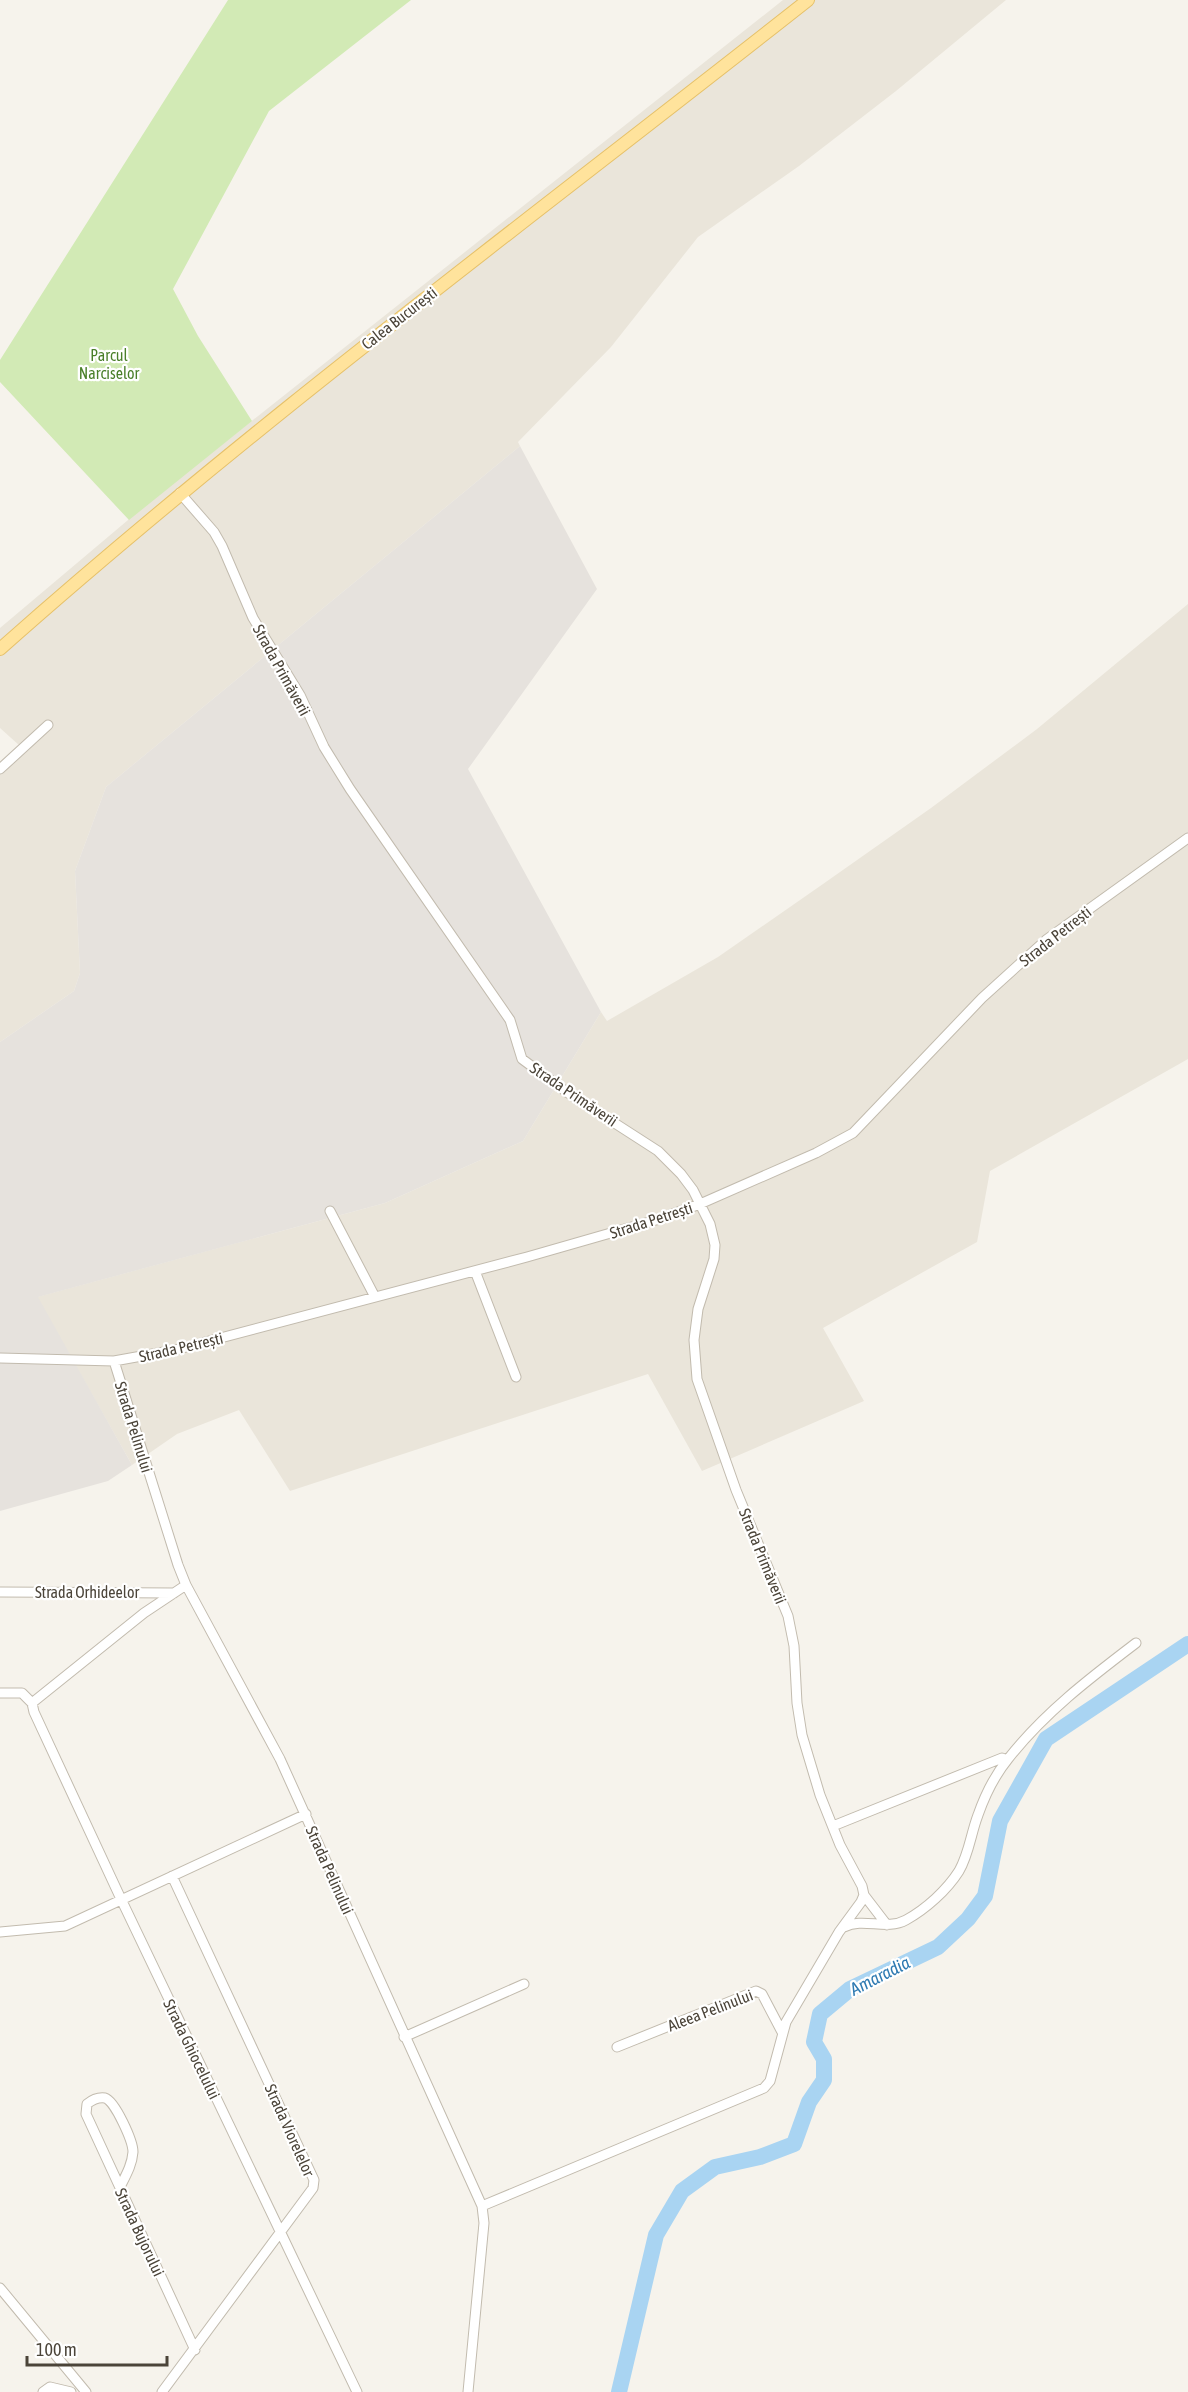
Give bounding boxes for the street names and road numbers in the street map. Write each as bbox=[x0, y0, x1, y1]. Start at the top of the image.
street label: Calea București bbox=[358, 283, 441, 354]
street label: Strada Primăverii bbox=[250, 621, 314, 719]
street label: Strada Petrești bbox=[1016, 902, 1095, 970]
street label: Strada Primăverii bbox=[527, 1058, 621, 1130]
street label: Strada Petrești bbox=[607, 1198, 695, 1243]
street label: Strada Petrești bbox=[137, 1329, 225, 1366]
street label: Strada Pelinului bbox=[112, 1379, 156, 1475]
street label: Strada Primăverii bbox=[736, 1506, 790, 1606]
street label: Strada Orhideelor bbox=[35, 1583, 139, 1601]
street label: Strada Pelinului bbox=[303, 1823, 357, 1917]
street label: Aleea Pelinului bbox=[665, 1985, 755, 2035]
street label: Strada Ghiocelului bbox=[160, 1996, 224, 2102]
street label: Strada Viorelelor bbox=[262, 2081, 318, 2179]
street label: Strada Bujorului bbox=[111, 2185, 168, 2279]

